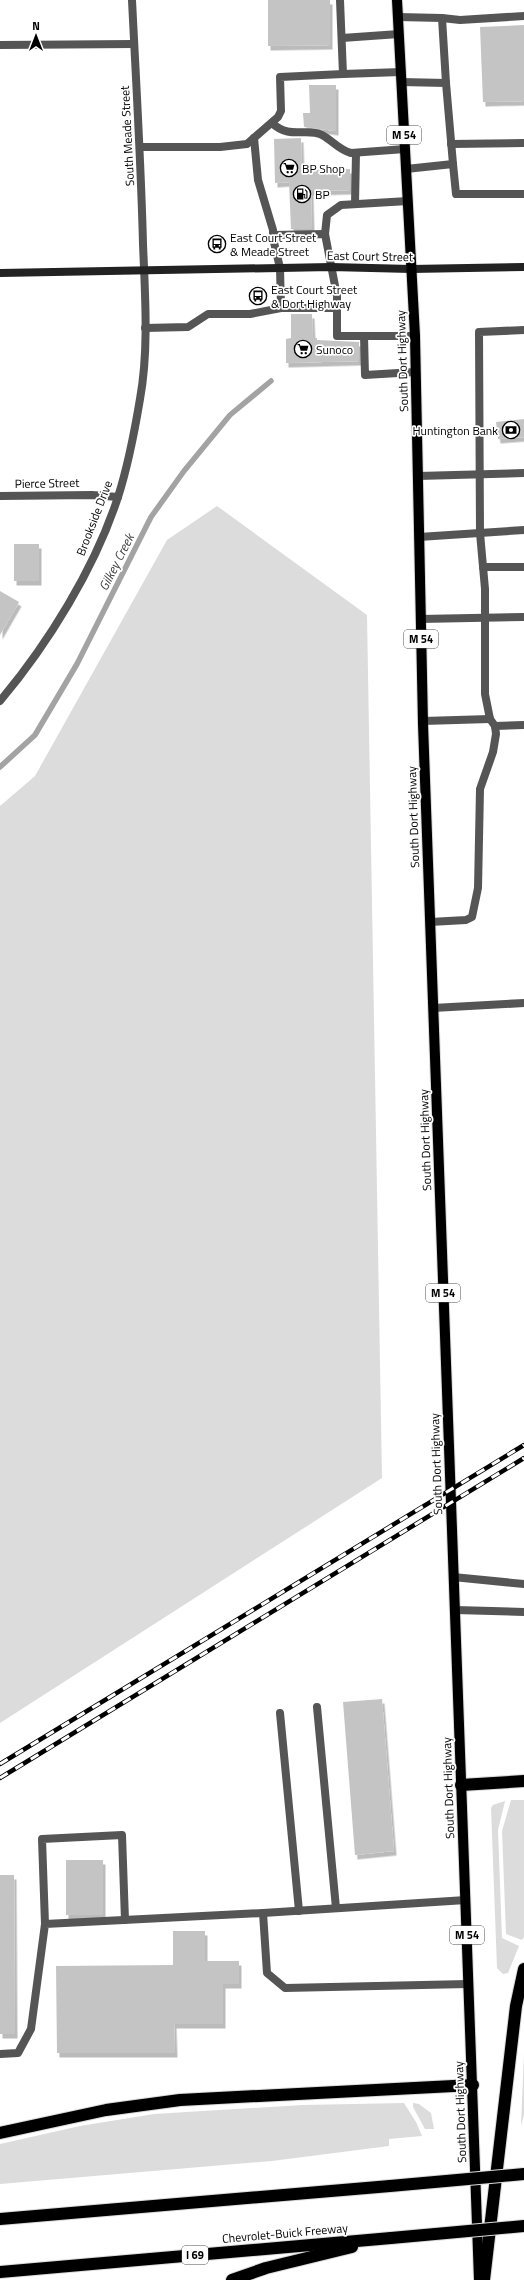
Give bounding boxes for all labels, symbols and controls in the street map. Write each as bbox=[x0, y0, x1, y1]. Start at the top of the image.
north arrow bbox=[16, 16, 56, 56]
text: N bbox=[32, 18, 40, 34]
street label: South Meade Street bbox=[115, 84, 139, 187]
road number: M 54 bbox=[387, 126, 421, 144]
supermarket icon: BP Shop bbox=[279, 158, 299, 178]
place label: BP Shop bbox=[302, 159, 345, 178]
fuel station icon: BP bbox=[292, 184, 312, 204]
place label: BP bbox=[315, 185, 330, 204]
place label: East Court Street & Meade Street bbox=[230, 228, 317, 261]
bus stop icon: East Court Street & Meade Street bbox=[207, 234, 227, 254]
street label: East Court Street bbox=[327, 246, 414, 266]
place label: East Court Street & Dort Highway bbox=[271, 280, 358, 313]
bus stop icon: East Court Street & Dort Highway bbox=[248, 286, 268, 306]
street label: South Dort Highway bbox=[391, 310, 413, 412]
supermarket icon: Sunoco bbox=[293, 339, 313, 359]
place label: Sunoco bbox=[316, 340, 353, 359]
bank icon: Huntington Bank bbox=[501, 420, 521, 440]
place label: Huntington Bank bbox=[412, 421, 498, 440]
street label: Pierce Street bbox=[15, 473, 80, 493]
street label: Brookside Drive bbox=[71, 478, 117, 558]
water label: Gilkey Creek bbox=[93, 528, 140, 594]
road number: M 54 bbox=[404, 630, 438, 648]
street label: South Dort Highway bbox=[402, 766, 424, 868]
street label: South Dort Highway bbox=[414, 1089, 436, 1191]
road number: M 54 bbox=[426, 1284, 460, 1302]
street label: South Dort Highway bbox=[425, 1413, 447, 1515]
street label: South Dort Highway bbox=[437, 1737, 459, 1839]
road number: M 54 bbox=[450, 1926, 484, 1944]
street label: South Dort Highway bbox=[449, 2061, 471, 2163]
street label: Chevrolet-Buick Freeway bbox=[221, 2218, 349, 2248]
road number: I 69 bbox=[182, 2246, 208, 2264]

